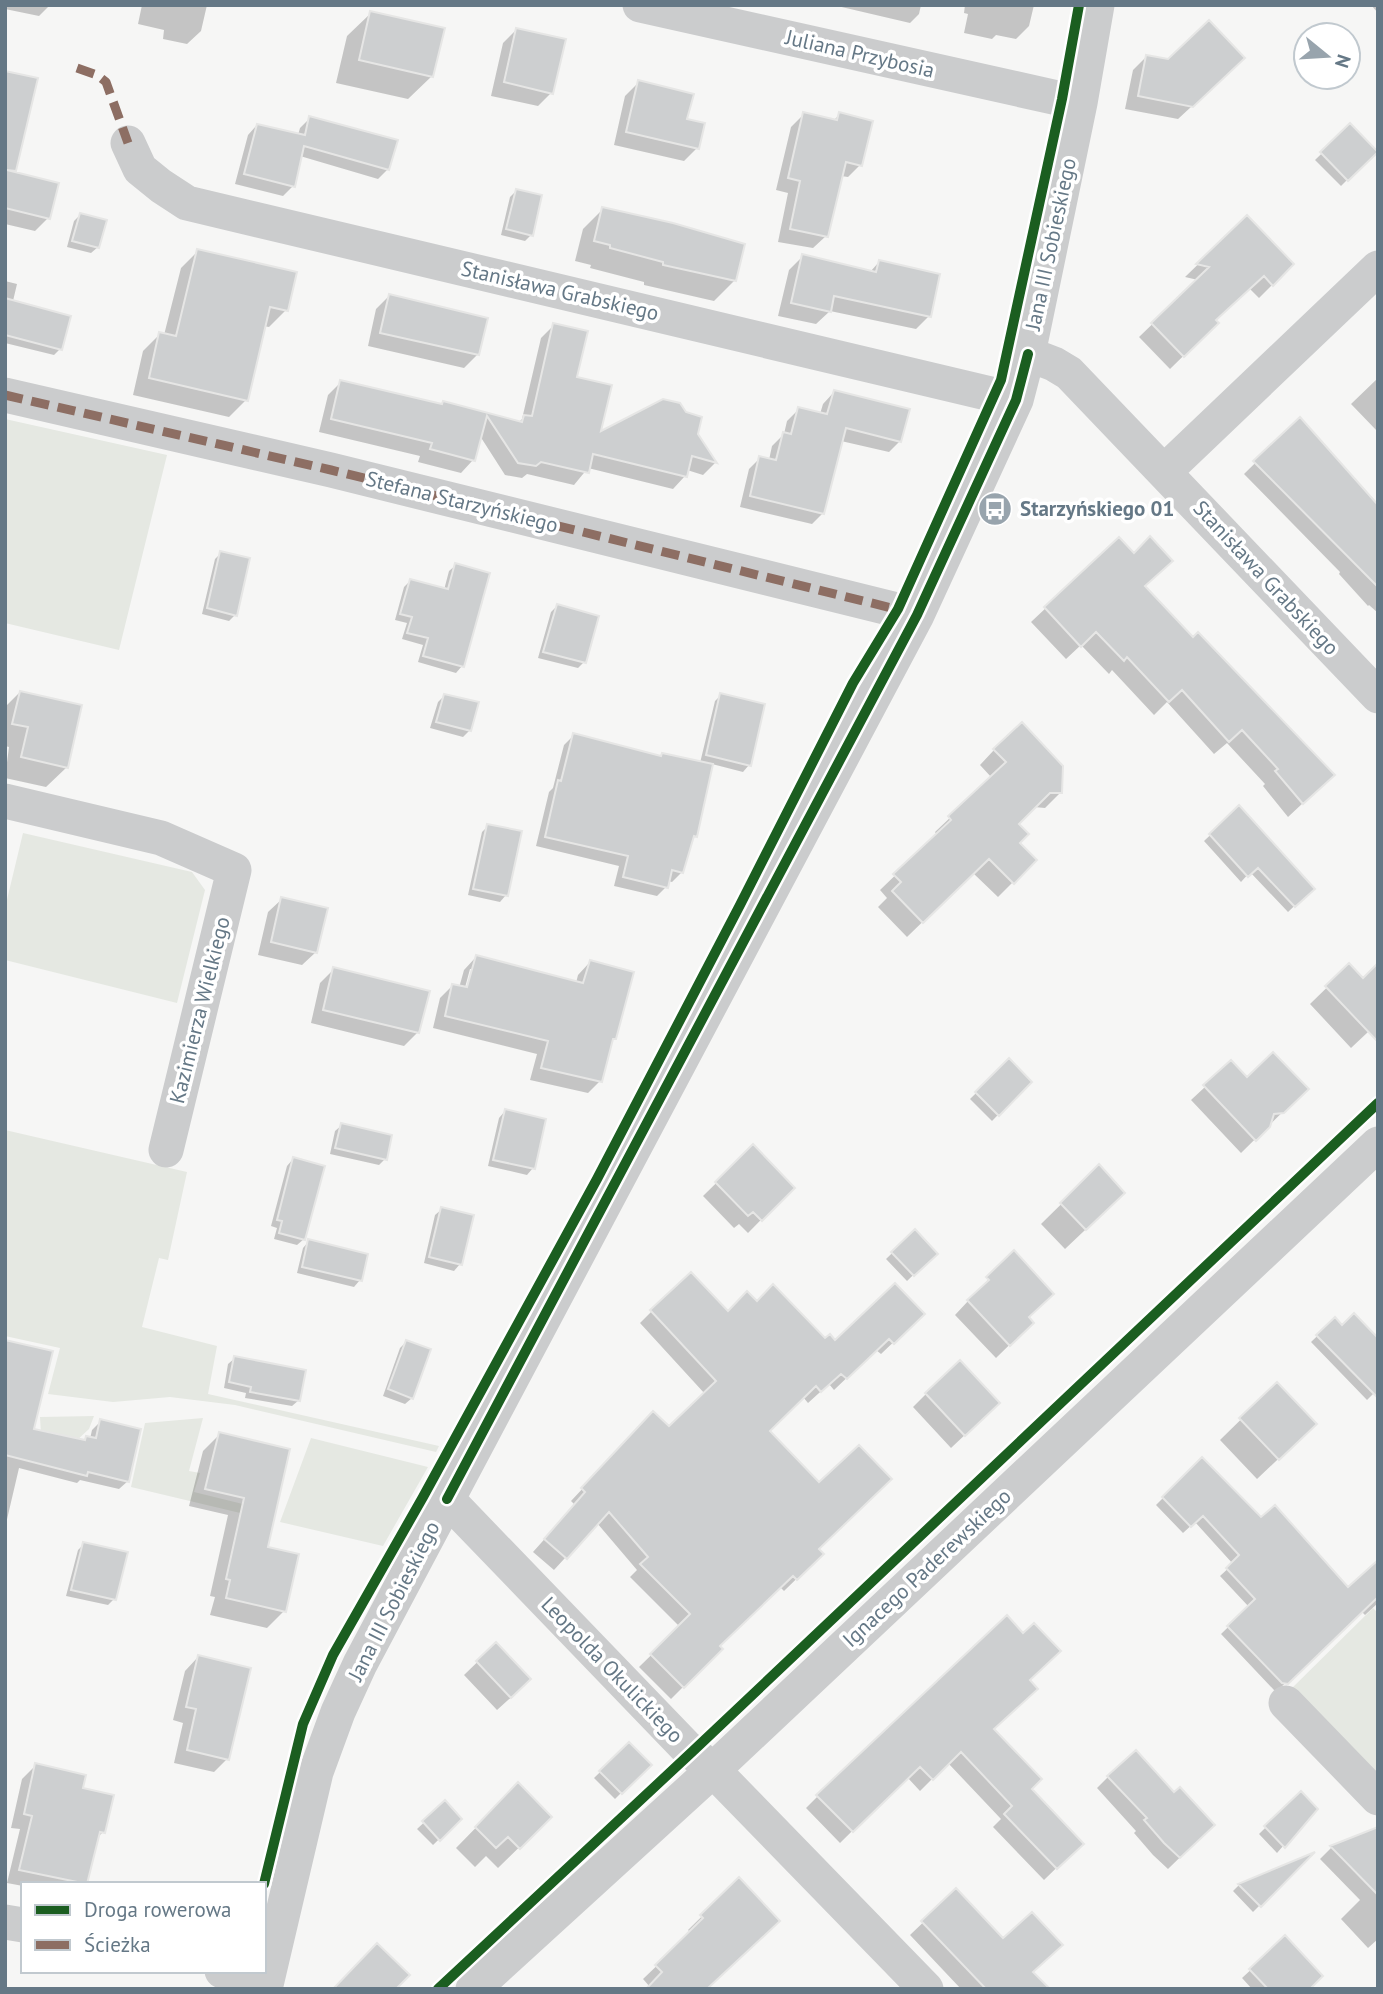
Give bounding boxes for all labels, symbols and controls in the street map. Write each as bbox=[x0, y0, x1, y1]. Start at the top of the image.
north arrow bbox=[1292, 21, 1362, 91]
street label: Juliana Przybosia bbox=[782, 23, 937, 84]
text: N bbox=[1330, 52, 1357, 71]
street label: Jana III Sobieskiego bbox=[1019, 155, 1082, 334]
street label: Stanisława Grabskiego bbox=[459, 255, 662, 326]
street label: Stefana Starzyńskiego bbox=[363, 465, 561, 538]
bus stop icon: Starzyńskiego 01 bbox=[976, 490, 1014, 528]
place label: Starzyńskiego 01 bbox=[1020, 495, 1174, 522]
street label: Stanisława Grabskiego bbox=[1188, 495, 1345, 661]
street label: Kazimierza Wielkiego bbox=[163, 914, 236, 1106]
street label: Ignacego Paderewskiego bbox=[837, 1482, 1017, 1653]
street label: Jana III Sobieskiego bbox=[341, 1516, 445, 1686]
street label: Leopolda Okulickiego bbox=[536, 1591, 689, 1748]
legend bbox=[21, 1882, 266, 1973]
text: Droga rowerowa bbox=[84, 1896, 231, 1923]
text: Ścieżka bbox=[84, 1931, 151, 1958]

